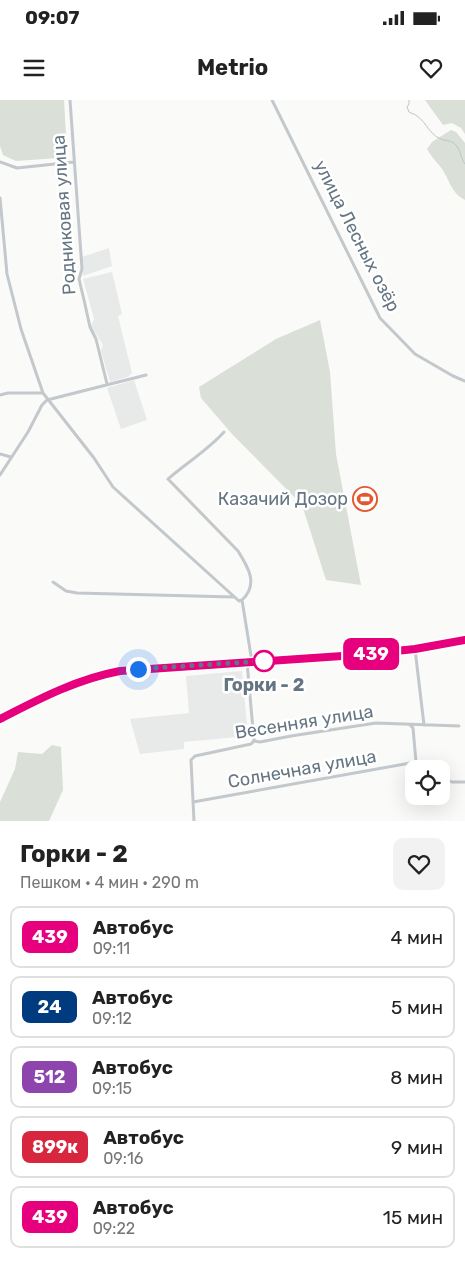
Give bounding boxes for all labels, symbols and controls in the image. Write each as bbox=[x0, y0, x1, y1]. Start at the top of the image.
text: 09:07 bbox=[25, 6, 79, 29]
icon: menu bbox=[20, 54, 48, 82]
text: Metrio bbox=[197, 54, 268, 81]
icon: heart bbox=[417, 54, 445, 82]
street label: Родниковая улица bbox=[47, 134, 81, 296]
street label: улица Лесных озёр bbox=[309, 157, 405, 315]
sports icon: Казачий Дозор bbox=[352, 486, 378, 512]
place label: Казачий Дозор bbox=[218, 488, 348, 510]
line badge: 439 bbox=[342, 638, 400, 670]
text: 439 bbox=[353, 643, 389, 665]
marker: Горки - 2 bbox=[253, 650, 275, 672]
your location bbox=[126, 657, 151, 682]
place label: Горки - 2 bbox=[224, 674, 304, 696]
street label: Весенняя улица bbox=[233, 700, 375, 744]
street label: Солнечная улица bbox=[226, 745, 378, 793]
map controls bbox=[405, 760, 450, 805]
button: locate bbox=[405, 760, 450, 805]
button: heart bbox=[393, 838, 445, 890]
text: Горки - 2 bbox=[20, 840, 128, 868]
text: Пешком · 4 мин · 290 m bbox=[20, 873, 199, 892]
text: Автобус bbox=[93, 916, 174, 939]
text: 439 bbox=[32, 926, 68, 948]
text: 4 мин bbox=[390, 926, 443, 949]
text: 09:11 bbox=[93, 939, 130, 958]
text: Автобус bbox=[92, 986, 173, 1009]
text: 24 bbox=[38, 996, 61, 1018]
text: 5 мин bbox=[391, 996, 443, 1019]
text: 09:12 bbox=[92, 1009, 132, 1028]
text: Автобус bbox=[92, 1056, 173, 1079]
text: 512 bbox=[33, 1066, 66, 1088]
text: 8 мин bbox=[390, 1066, 443, 1089]
text: 09:15 bbox=[92, 1079, 132, 1098]
text: Автобус bbox=[103, 1126, 184, 1149]
text: 899к bbox=[32, 1136, 78, 1158]
text: 9 мин bbox=[391, 1136, 443, 1159]
text: 09:16 bbox=[103, 1149, 143, 1168]
text: Автобус bbox=[93, 1196, 174, 1219]
text: 439 bbox=[32, 1206, 68, 1228]
text: 15 мин bbox=[383, 1206, 443, 1229]
text: 09:22 bbox=[93, 1219, 135, 1238]

